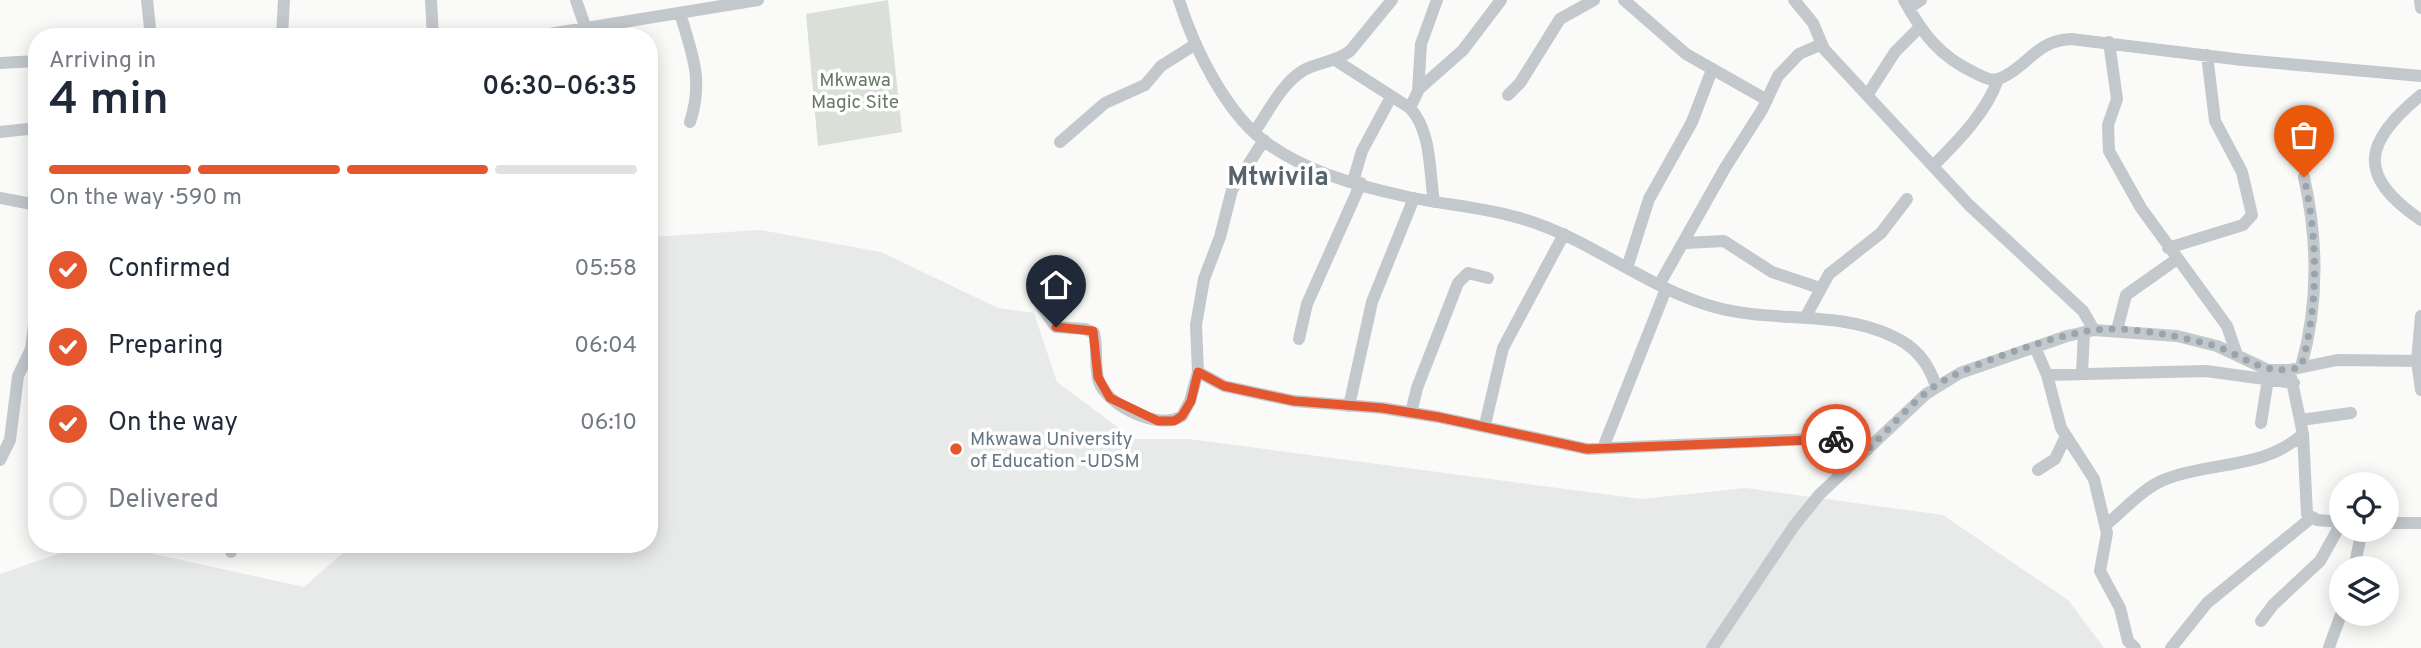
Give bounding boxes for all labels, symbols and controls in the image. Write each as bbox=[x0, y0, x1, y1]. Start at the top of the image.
text: Arriving in bbox=[49, 47, 156, 76]
park label: Mkwawa Magic Site bbox=[811, 69, 899, 115]
text: 06:30–06:35 bbox=[482, 71, 637, 104]
text: 4 min bbox=[49, 72, 169, 131]
pin bbox=[2274, 105, 2334, 177]
icon: bag bbox=[2285, 116, 2323, 154]
district label: Mtwivila bbox=[1227, 162, 1329, 195]
text: On the way · 590 m bbox=[49, 184, 242, 213]
icon: check bbox=[49, 251, 87, 289]
text: Confirmed bbox=[108, 253, 231, 286]
text: 05:58 bbox=[574, 255, 637, 284]
pin bbox=[1026, 255, 1086, 327]
icon: home bbox=[1037, 266, 1075, 304]
icon: check bbox=[49, 328, 87, 366]
text: Preparing bbox=[108, 330, 223, 363]
text: 06:04 bbox=[574, 332, 637, 361]
courier bbox=[1801, 404, 1871, 474]
icon: check bbox=[49, 405, 87, 443]
text: On the way bbox=[108, 407, 238, 440]
text: 06:10 bbox=[580, 409, 637, 438]
icon: bike bbox=[1817, 420, 1855, 458]
place label: Mkwawa University of Education -UDSM bbox=[970, 428, 1140, 474]
marker: Mkwawa University of Education -UDSM bbox=[948, 441, 964, 457]
map controls bbox=[2329, 472, 2399, 626]
button: locate bbox=[2329, 472, 2399, 542]
text: Delivered bbox=[108, 484, 219, 517]
button: layers bbox=[2329, 556, 2399, 626]

